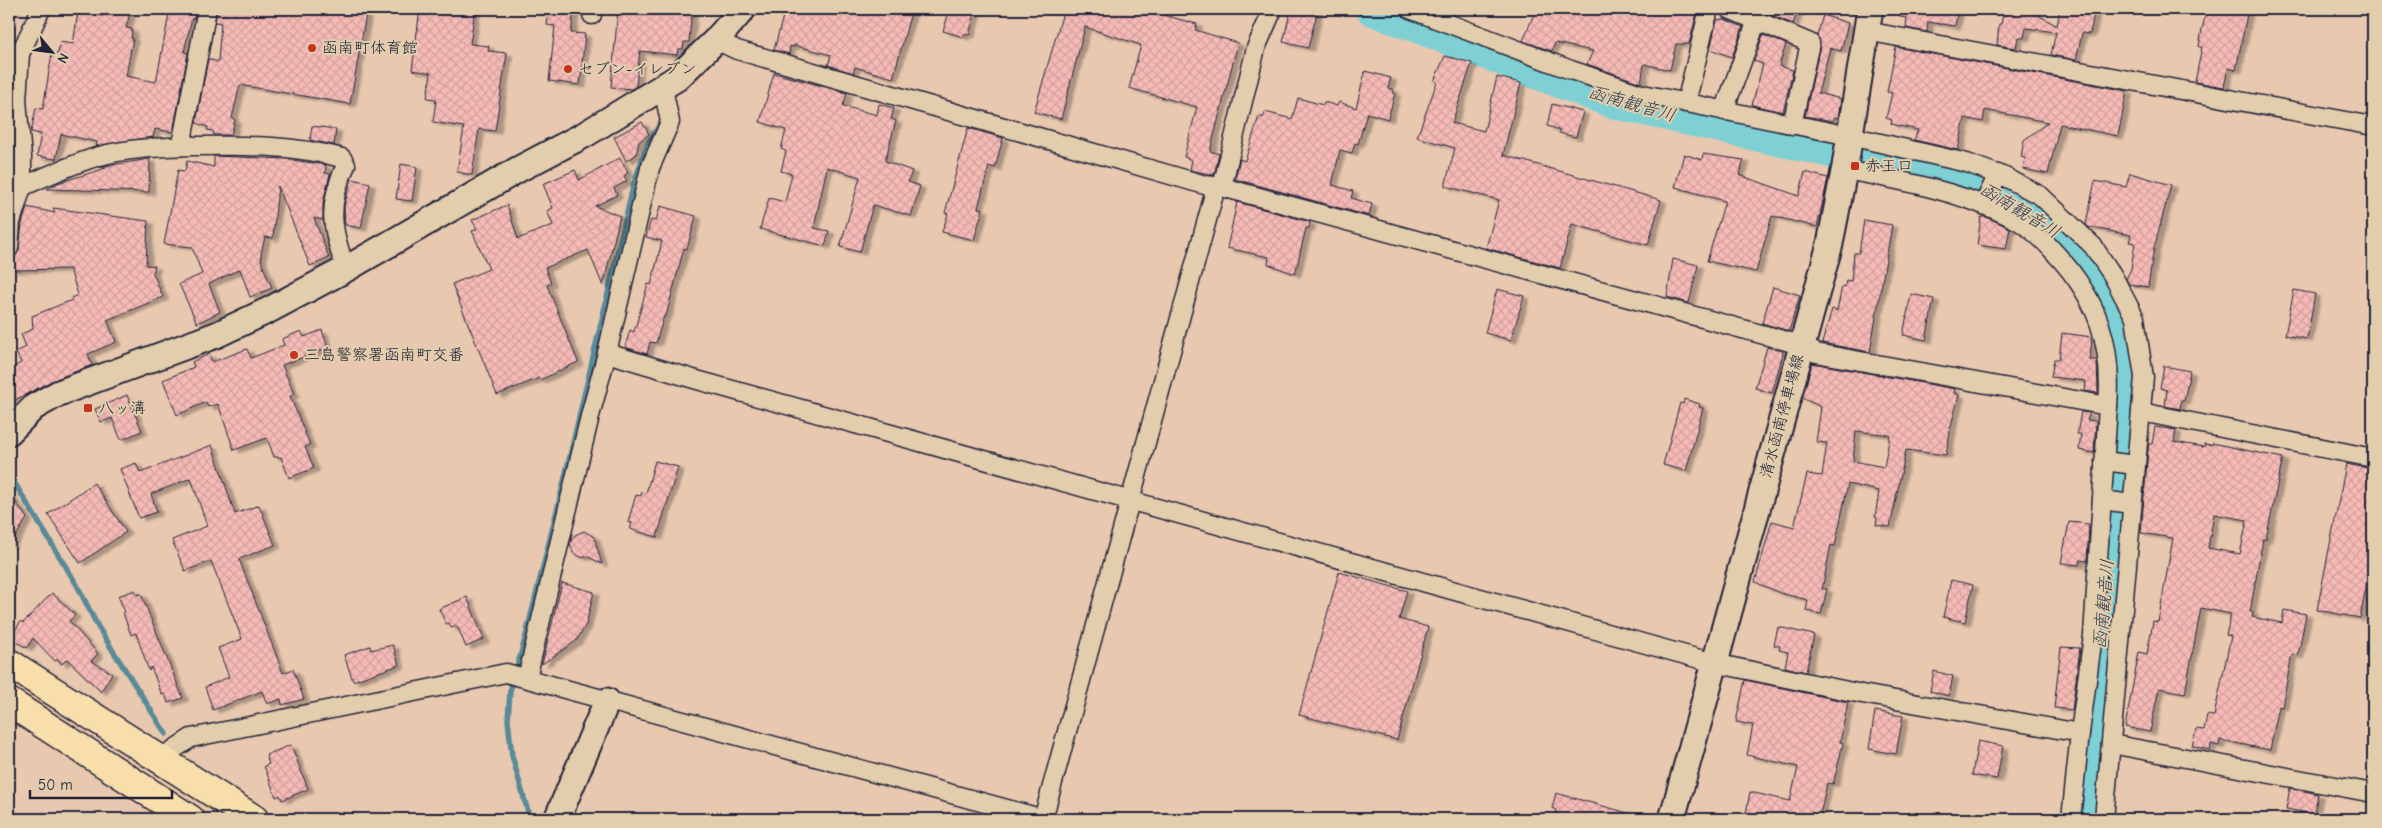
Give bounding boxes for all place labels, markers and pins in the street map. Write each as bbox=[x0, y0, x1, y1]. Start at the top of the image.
place label: 函南町体育館 bbox=[322, 39, 418, 57]
marker: 函南町体育館 bbox=[306, 42, 318, 54]
place label: セブン-イレブン bbox=[578, 60, 696, 78]
marker: セブン-イレブン bbox=[562, 63, 574, 75]
place label: 赤王口 bbox=[1865, 157, 1913, 175]
marker: 赤王口 bbox=[1849, 160, 1861, 172]
place label: 三島警察署函南町交番 bbox=[304, 346, 464, 364]
marker: 三島警察署函南町交番 bbox=[288, 349, 300, 361]
place label: 八ッ溝 bbox=[98, 399, 146, 417]
marker: 八ッ溝 bbox=[82, 402, 94, 414]

